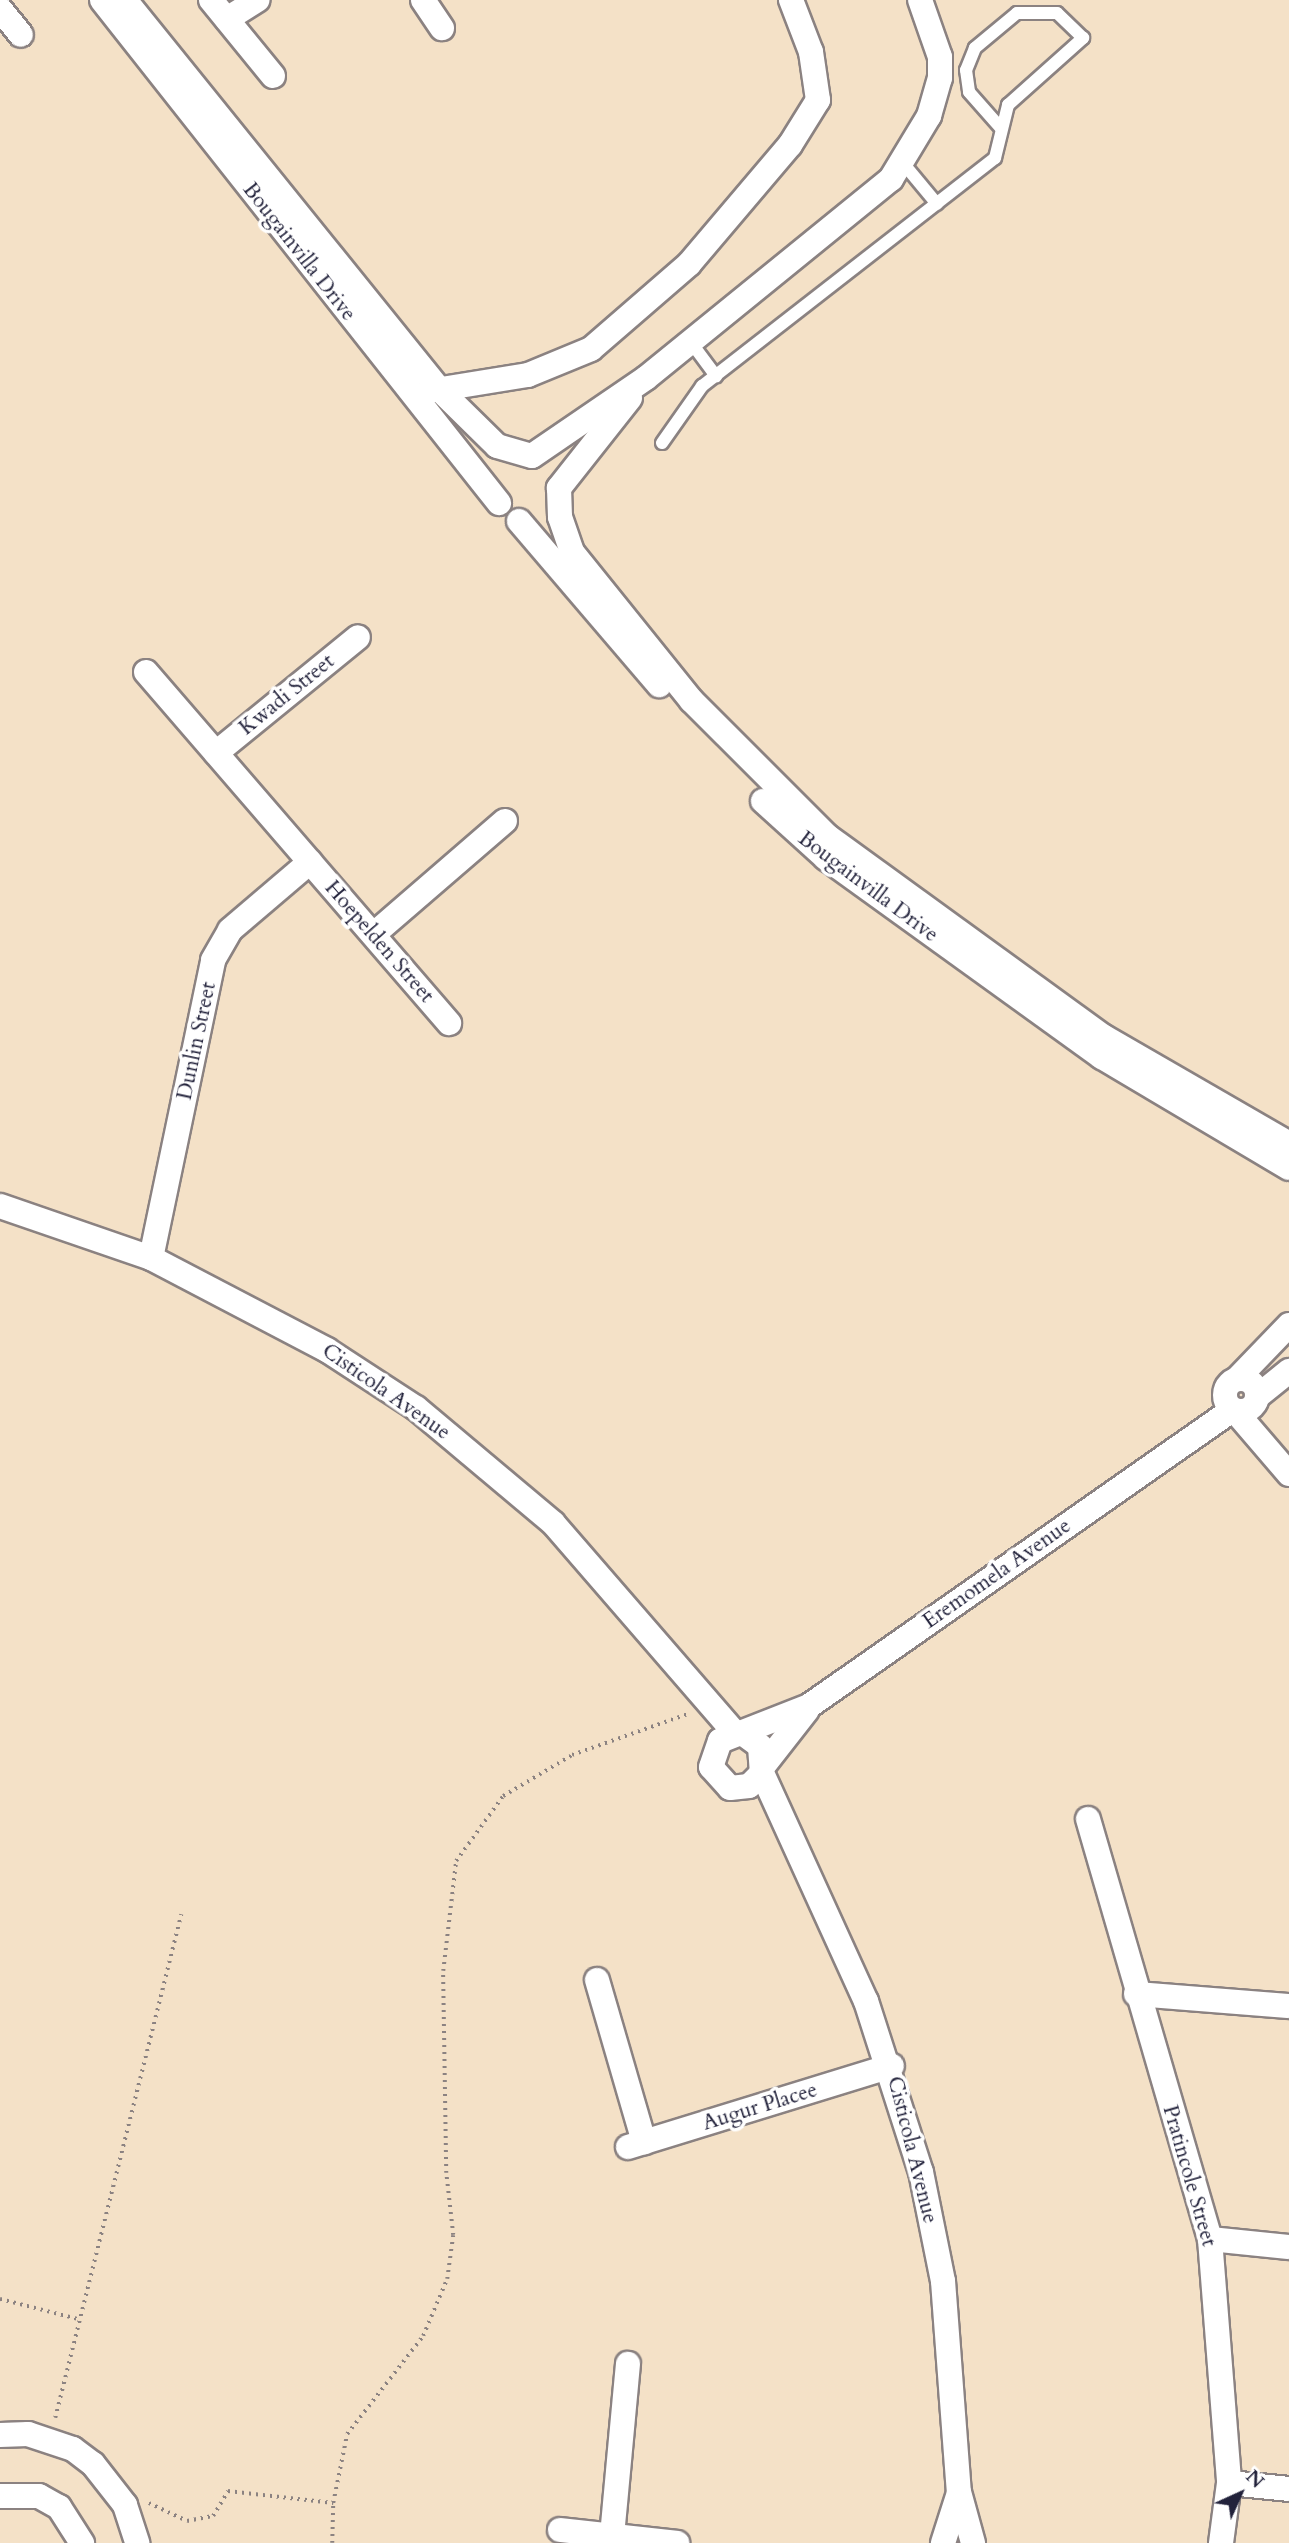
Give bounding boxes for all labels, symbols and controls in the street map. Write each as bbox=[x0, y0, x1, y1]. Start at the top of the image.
street label: Bougainvilla Drive bbox=[237, 178, 361, 326]
street label: Kwadi Street bbox=[234, 649, 340, 741]
street label: Bougainvilla Drive bbox=[793, 826, 943, 948]
street label: Hoepelden Street bbox=[319, 876, 439, 1008]
street label: Dunlin Street bbox=[172, 980, 222, 1102]
street label: Cisticola Avenue bbox=[317, 1338, 455, 1446]
street label: Eremomela Avenue bbox=[918, 1514, 1076, 1634]
street label: Cisticola Avenue bbox=[882, 2074, 942, 2226]
street label: Augur Placee bbox=[700, 2078, 820, 2136]
street label: Pratincole Street bbox=[1157, 2103, 1221, 2249]
north arrow bbox=[1205, 2459, 1275, 2529]
text: N bbox=[1240, 2464, 1270, 2494]

